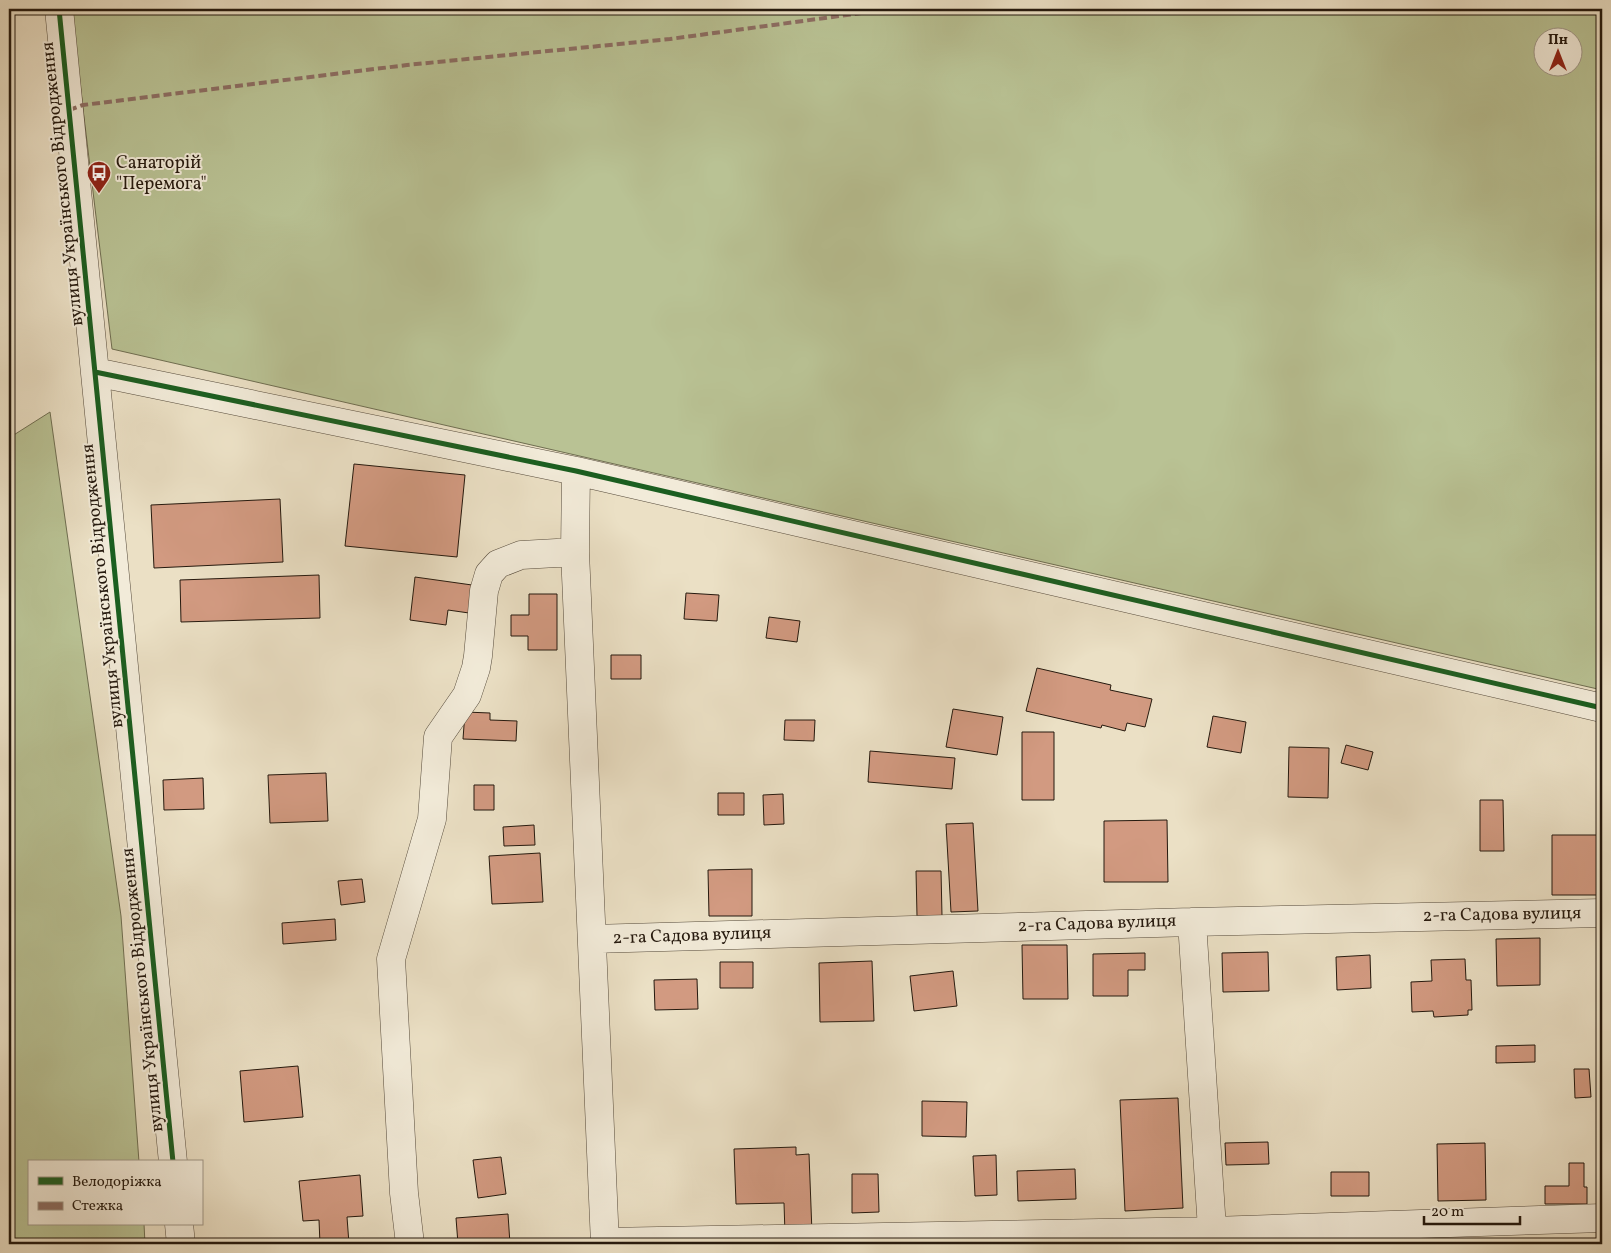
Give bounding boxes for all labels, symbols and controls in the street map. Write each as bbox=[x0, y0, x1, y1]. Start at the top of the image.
north arrow bbox=[1534, 28, 1584, 78]
text: Пн bbox=[1548, 31, 1568, 50]
street label: вулиця Українського Відродження bbox=[36, 41, 90, 327]
place label: Санаторій "Перемога" bbox=[116, 151, 207, 197]
bus stop icon: Санаторій "Перемога" bbox=[86, 160, 112, 194]
street label: вулиця Українського Відродження bbox=[76, 443, 130, 729]
street label: вулиця Українського Відродження bbox=[116, 847, 170, 1133]
street label: 2-га Садова вулиця bbox=[1422, 901, 1582, 929]
street label: 2-га Садова вулиця bbox=[1017, 909, 1177, 939]
street label: 2-га Садова вулиця bbox=[612, 921, 772, 951]
legend bbox=[28, 1160, 202, 1226]
text: Велодоріжка bbox=[72, 1172, 162, 1193]
scale bar bbox=[1424, 1193, 1520, 1225]
text: Стежка bbox=[72, 1196, 123, 1217]
text: 20 m bbox=[1431, 1202, 1464, 1223]

